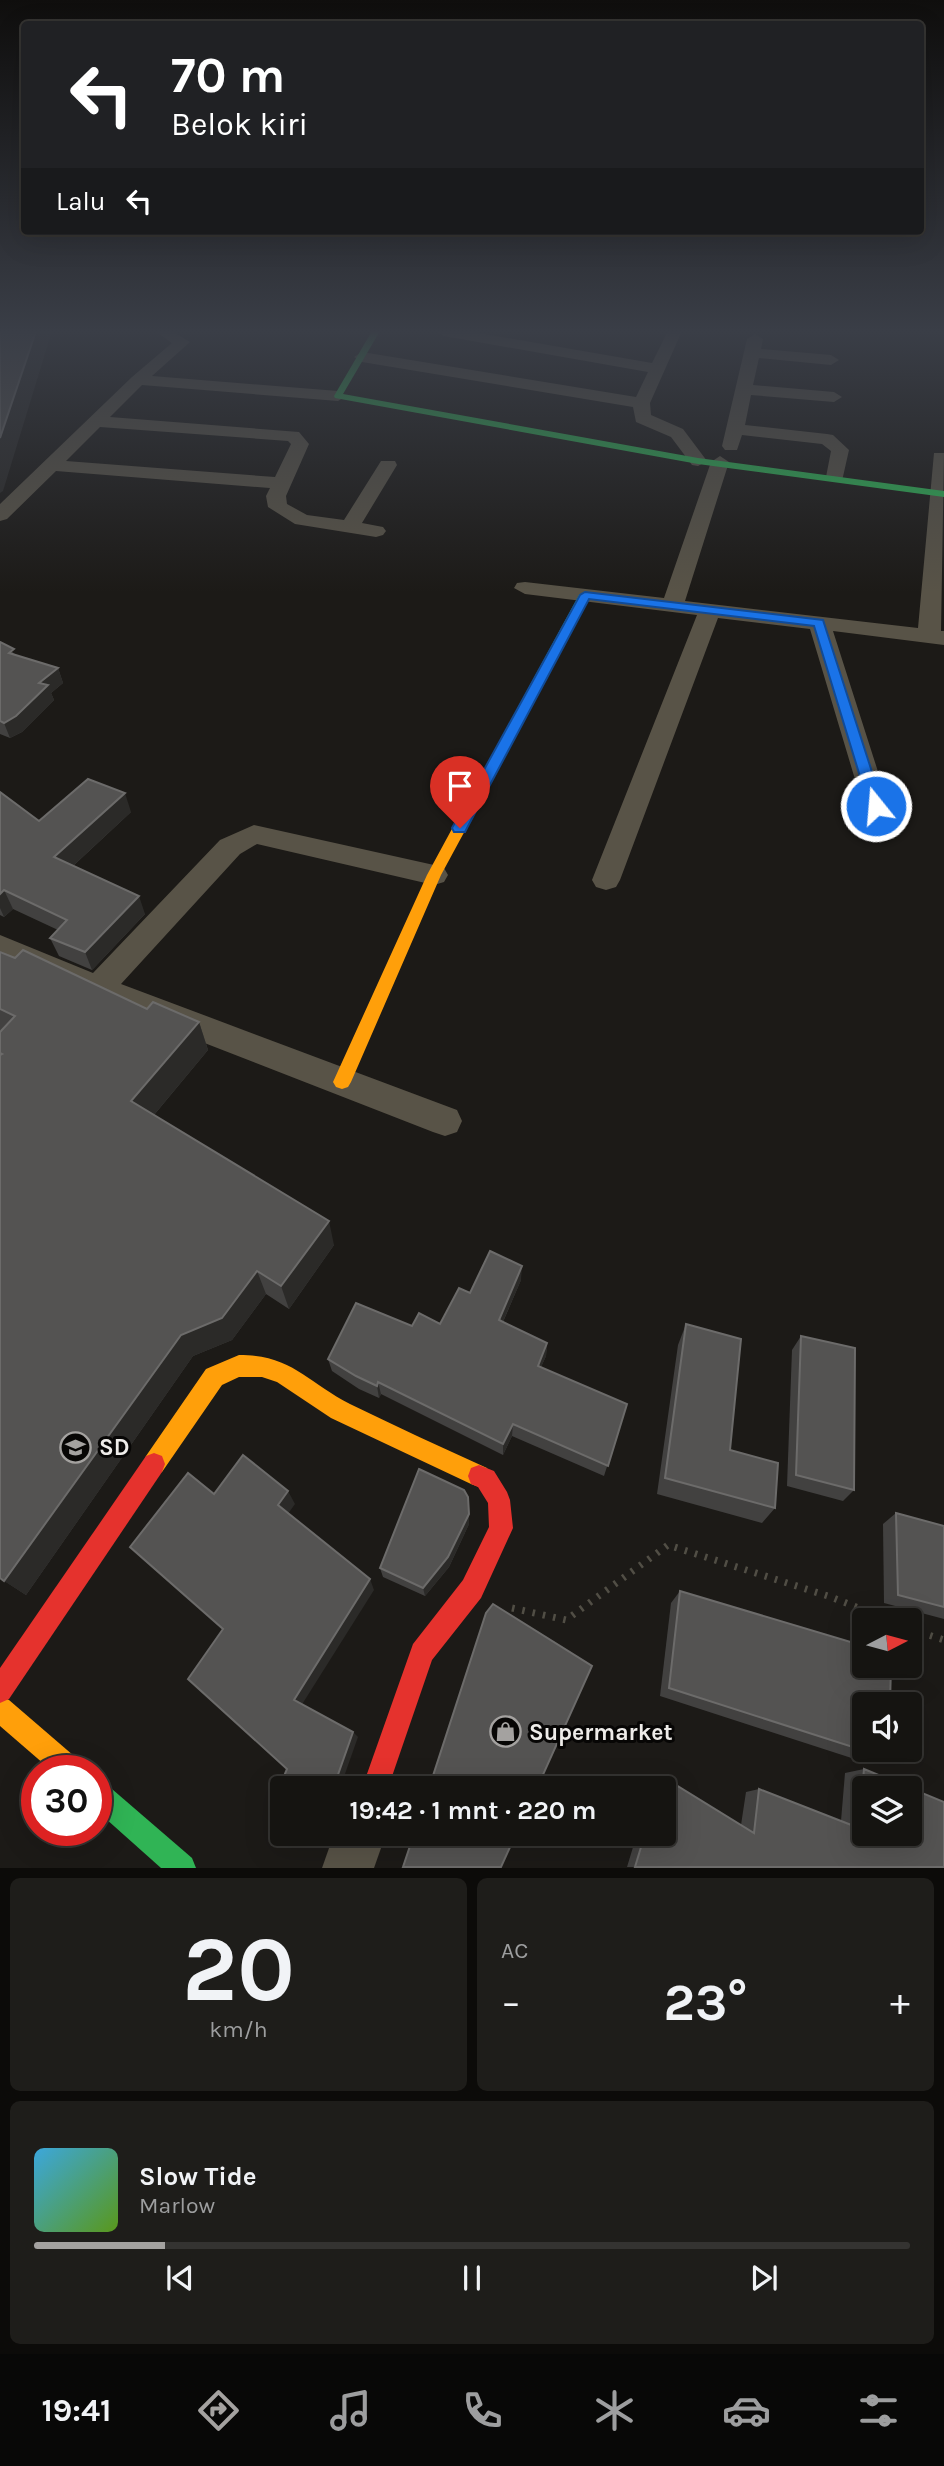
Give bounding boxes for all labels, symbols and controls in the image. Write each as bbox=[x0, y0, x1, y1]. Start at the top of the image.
text: 70 m bbox=[171, 47, 285, 104]
icon: left bbox=[56, 49, 147, 140]
text: Belok kiri bbox=[171, 106, 308, 143]
icon: left bbox=[120, 182, 158, 220]
text: Lalu bbox=[56, 186, 106, 217]
pin bbox=[430, 756, 490, 828]
icon: arrive bbox=[441, 767, 479, 805]
position arrow bbox=[839, 769, 913, 843]
school or university icon: SD bbox=[59, 1430, 93, 1464]
place label: SD bbox=[99, 1434, 129, 1461]
north arrow bbox=[852, 1608, 922, 1678]
map controls bbox=[852, 1608, 922, 1846]
button: sound bbox=[852, 1692, 922, 1762]
shop icon: Supermarket bbox=[489, 1715, 523, 1749]
place label: Supermarket bbox=[529, 1719, 673, 1746]
speed limit sign: 30 bbox=[21, 1755, 112, 1846]
button: layers bbox=[852, 1776, 922, 1846]
text: 19:42 · 1 mnt · 220 m bbox=[350, 1795, 596, 1826]
text: 20 bbox=[182, 1917, 295, 2023]
text: AC bbox=[501, 1937, 528, 1964]
text: 23° bbox=[663, 1972, 748, 2033]
text: − bbox=[501, 1980, 521, 2025]
text: + bbox=[890, 1980, 910, 2025]
text: km/h bbox=[209, 2016, 268, 2043]
text: Slow Tide bbox=[139, 2161, 257, 2192]
text: Marlow bbox=[139, 2192, 215, 2219]
icon: previous bbox=[161, 2259, 199, 2297]
icon: pause bbox=[453, 2259, 491, 2297]
icon: next bbox=[745, 2259, 783, 2297]
icon: directions bbox=[194, 2386, 243, 2435]
icon: music bbox=[326, 2386, 375, 2435]
icon: phone bbox=[458, 2386, 507, 2435]
icon: climate bbox=[590, 2386, 639, 2435]
icon: car bbox=[722, 2386, 771, 2435]
icon: filters bbox=[854, 2386, 903, 2435]
text: 19:41 bbox=[41, 2392, 111, 2429]

